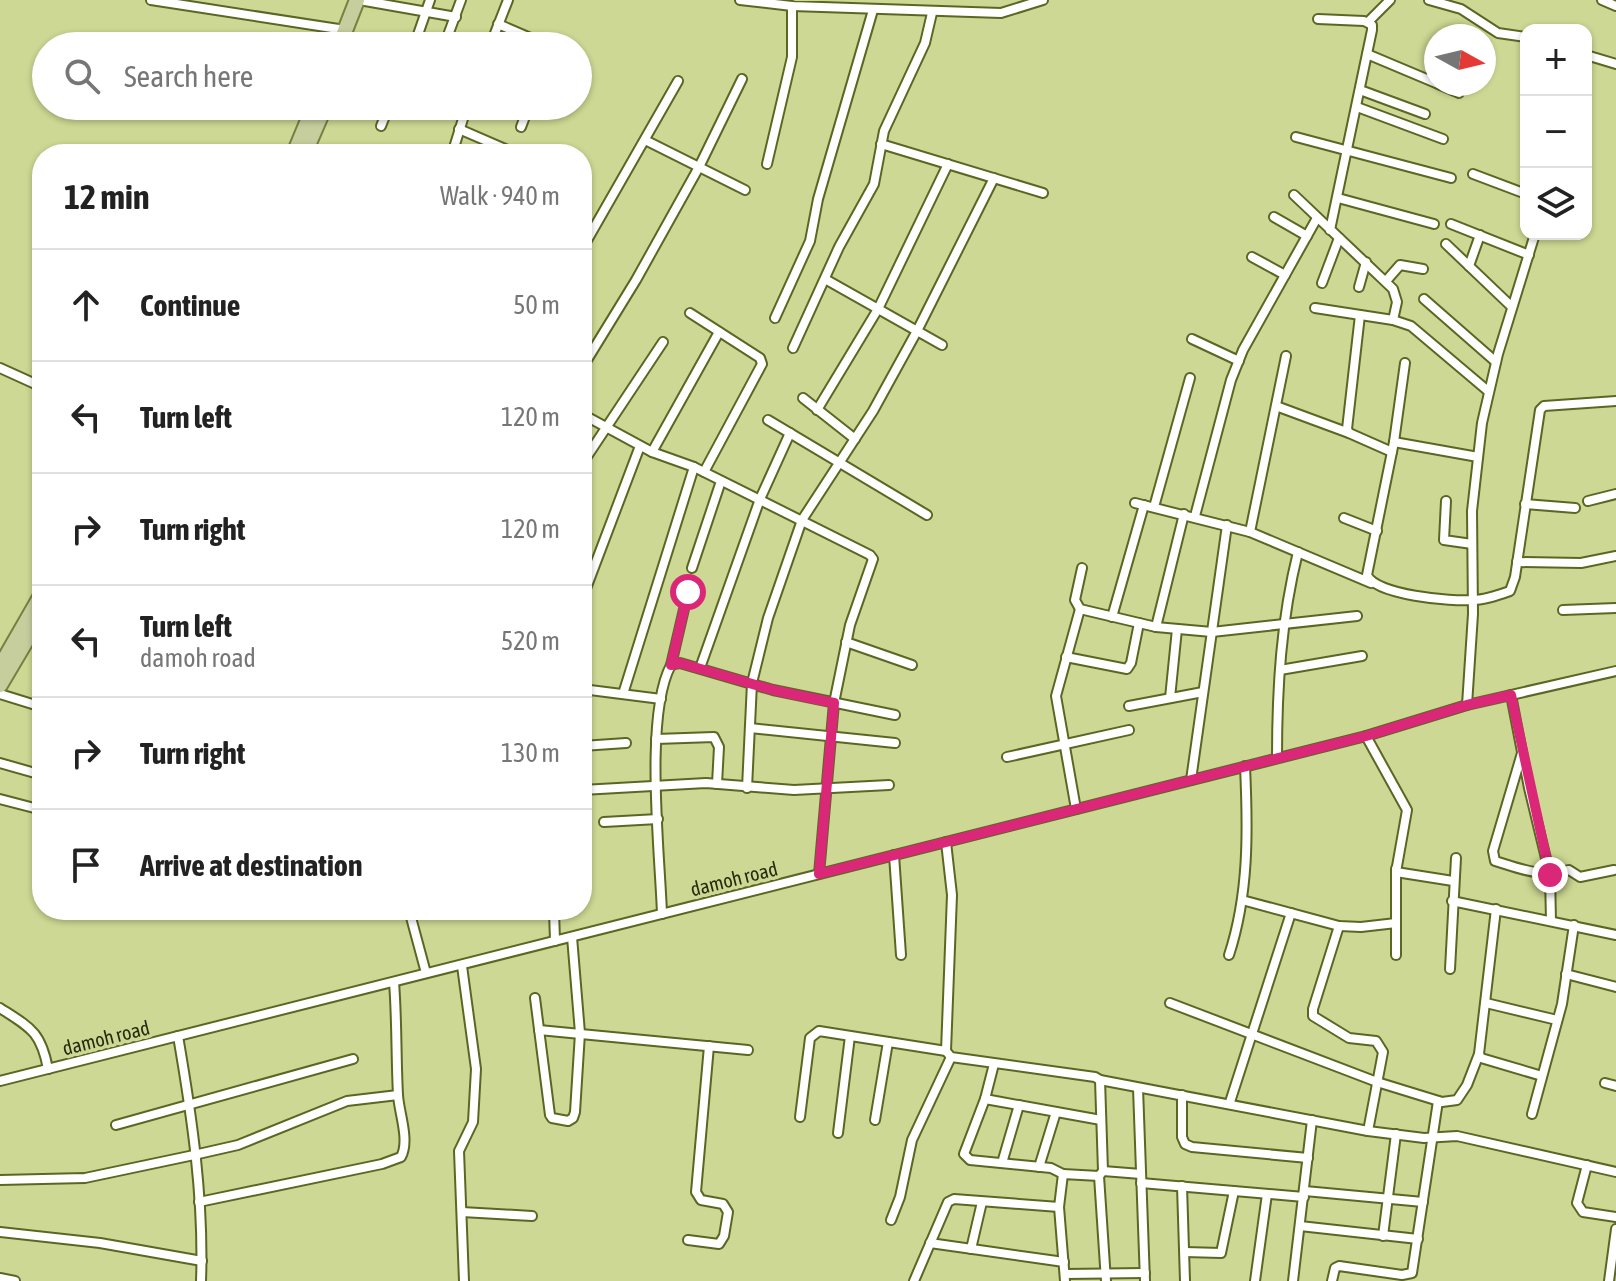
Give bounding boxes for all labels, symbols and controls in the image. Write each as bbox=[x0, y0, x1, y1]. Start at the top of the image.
north arrow bbox=[1424, 24, 1496, 96]
map controls bbox=[1520, 24, 1592, 240]
button: + bbox=[1520, 24, 1592, 96]
search box bbox=[32, 32, 592, 120]
icon: search bbox=[60, 54, 104, 98]
text: Search here bbox=[124, 59, 253, 93]
button: − bbox=[1520, 96, 1592, 168]
button: layers bbox=[1520, 168, 1592, 240]
text: 12 min bbox=[64, 177, 149, 216]
text: Walk · 940 m bbox=[440, 181, 560, 211]
icon: ahead bbox=[64, 283, 108, 327]
text: Continue bbox=[140, 288, 240, 322]
text: 50 m bbox=[513, 290, 560, 320]
icon: left bbox=[64, 395, 108, 439]
text: Turn left bbox=[140, 400, 232, 434]
text: 120 m bbox=[501, 402, 560, 432]
icon: right bbox=[64, 507, 108, 551]
text: Turn right bbox=[140, 512, 246, 546]
text: 120 m bbox=[501, 514, 560, 544]
route start bbox=[670, 574, 706, 610]
text: Turn left bbox=[140, 609, 232, 643]
icon: left bbox=[64, 619, 108, 663]
text: 520 m bbox=[501, 626, 560, 656]
text: damoh road bbox=[140, 643, 256, 673]
icon: right bbox=[64, 731, 108, 775]
text: Turn right bbox=[140, 736, 246, 770]
text: 130 m bbox=[501, 738, 560, 768]
icon: arrive bbox=[64, 843, 108, 887]
text: Arrive at destination bbox=[140, 848, 362, 882]
street label: damoh road bbox=[688, 857, 780, 900]
route end bbox=[1532, 857, 1568, 893]
street label: damoh road bbox=[60, 1016, 152, 1059]

